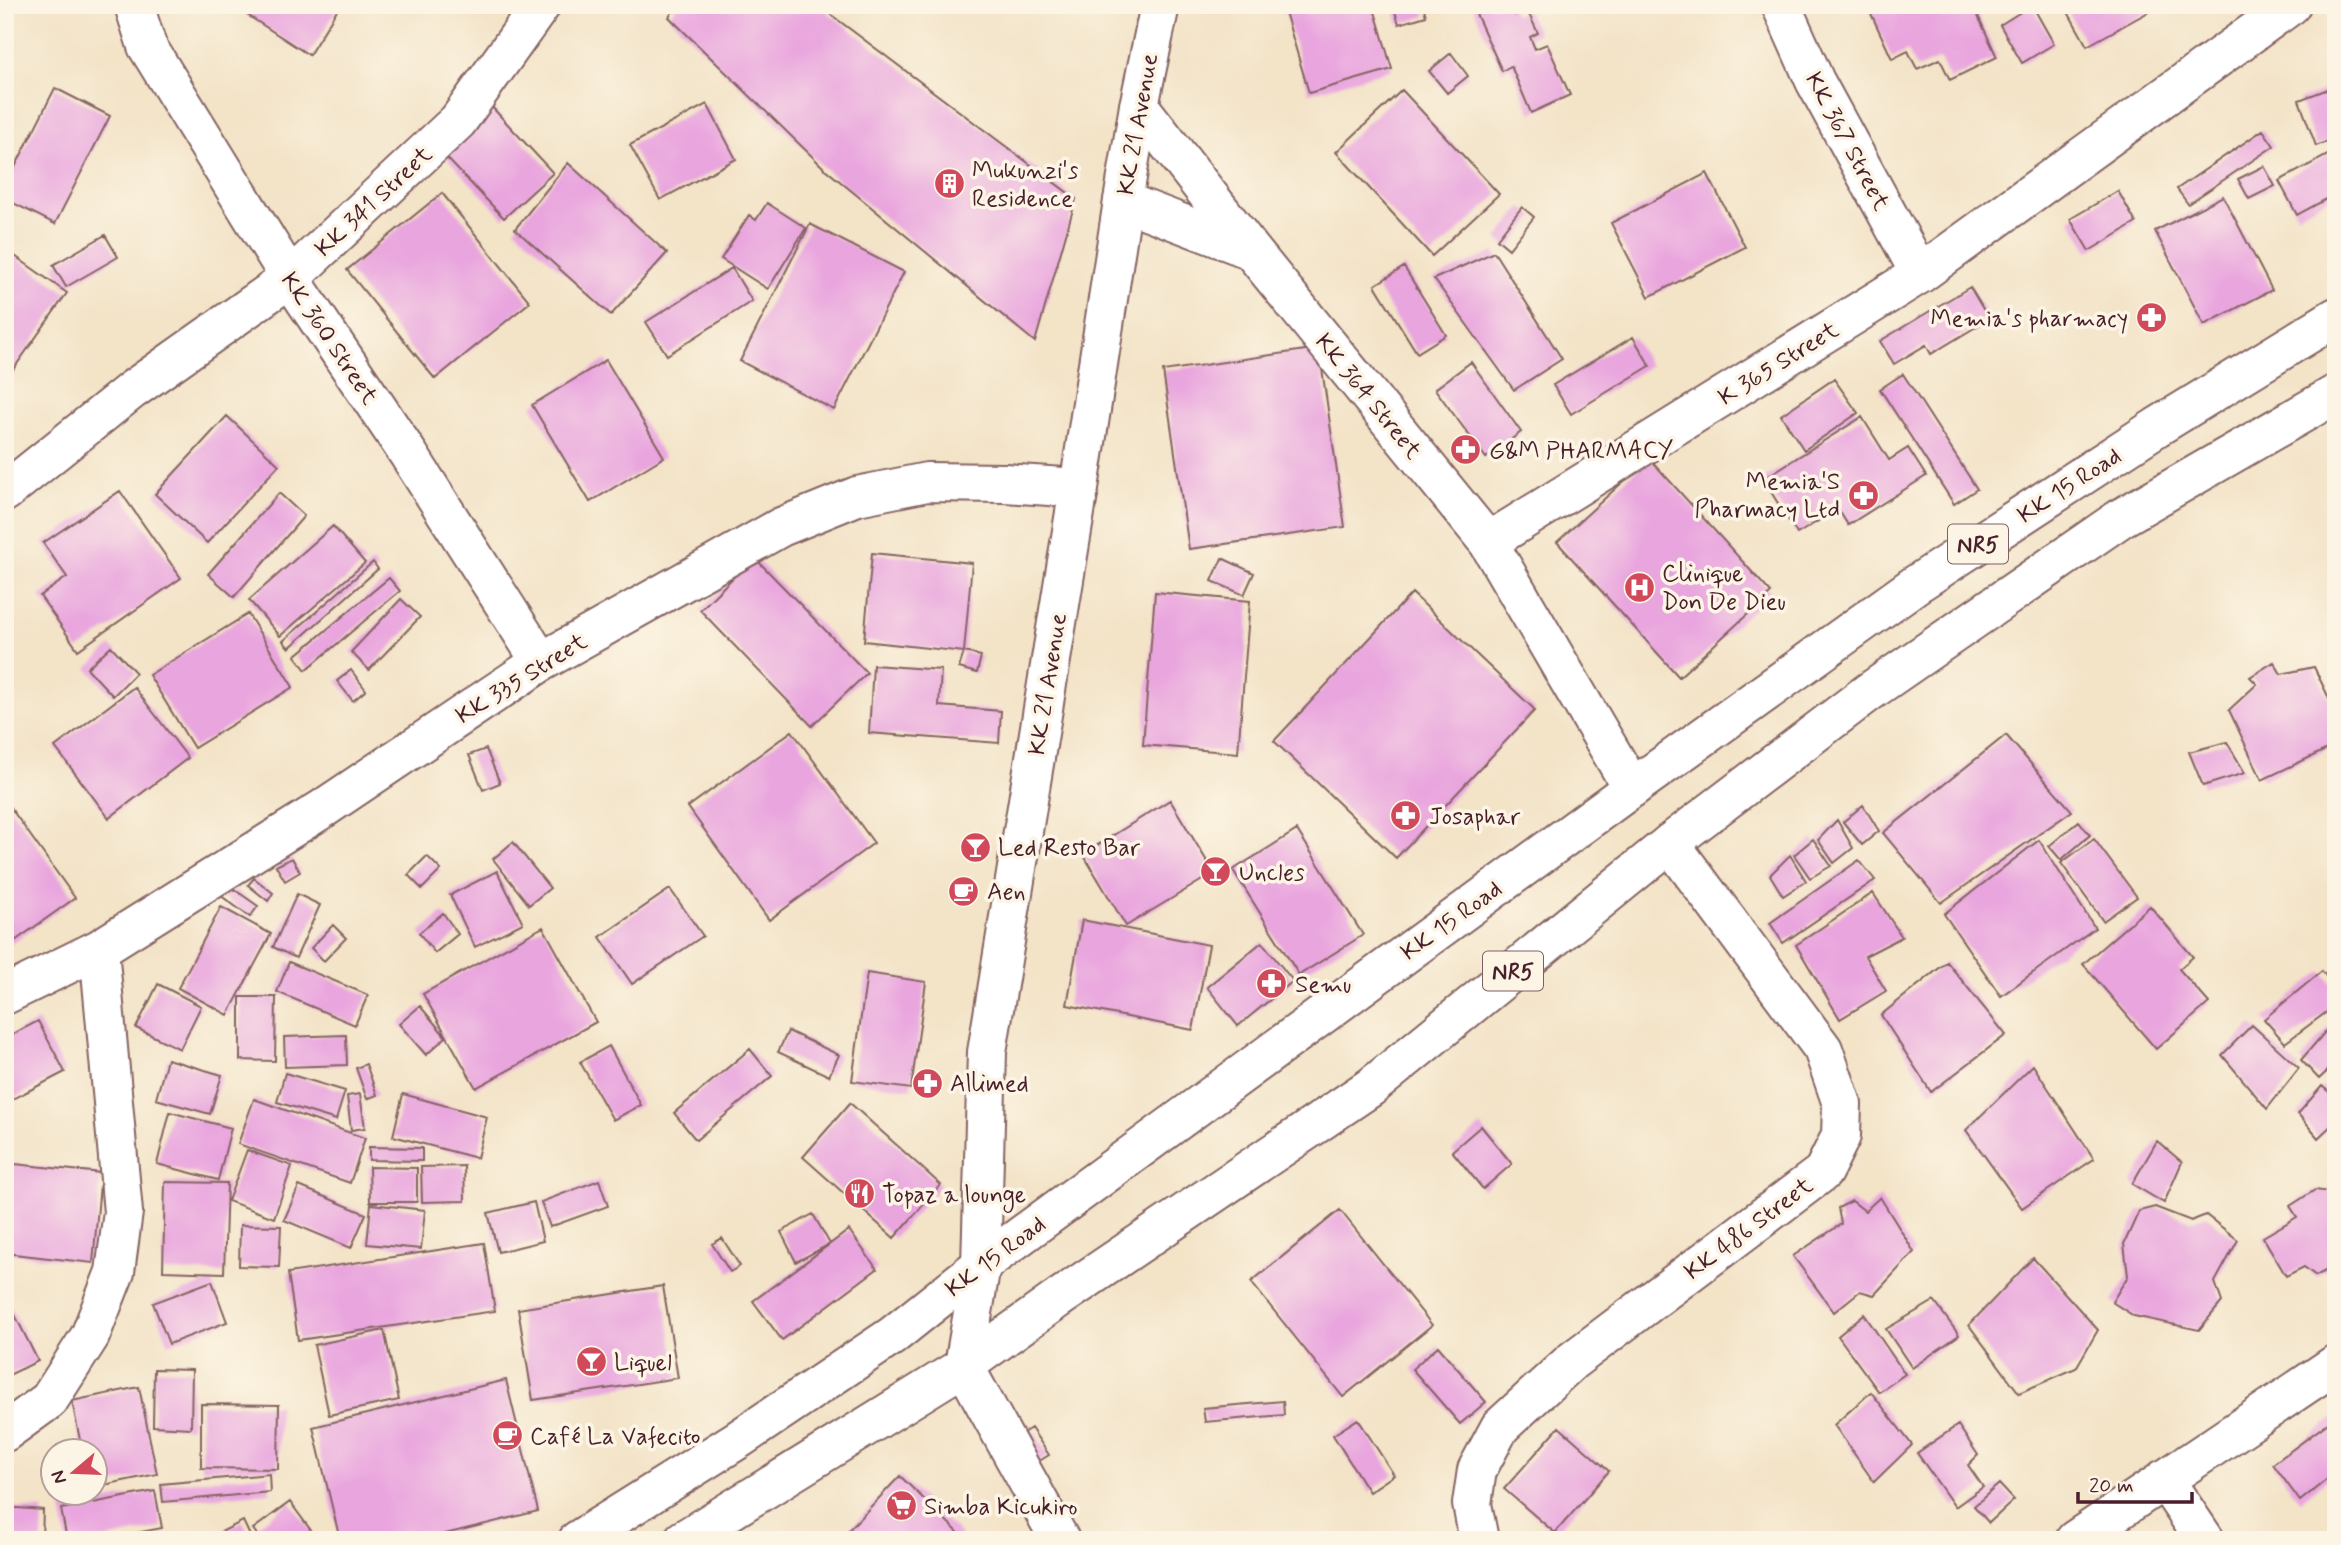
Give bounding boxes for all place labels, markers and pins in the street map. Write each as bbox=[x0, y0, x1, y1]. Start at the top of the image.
place label: Mukunzi's Residence bbox=[972, 156, 1079, 215]
building icon: Mukunzi's Residence bbox=[932, 167, 966, 201]
pharmacy icon: Memia's pharmacy bbox=[2134, 301, 2168, 335]
place label: Memia's pharmacy bbox=[1931, 304, 2128, 335]
pharmacy icon: G&M PHARMACY bbox=[1449, 433, 1483, 467]
place label: G&M PHARMACY bbox=[1489, 436, 1673, 467]
place label: Memia'S Pharmacy Ltd bbox=[1695, 467, 1840, 526]
pharmacy icon: Memia'S Pharmacy Ltd bbox=[1846, 478, 1880, 512]
place label: Clinique Don De Dieu bbox=[1662, 559, 1786, 618]
hospital icon: Clinique Don De Dieu bbox=[1622, 570, 1656, 604]
pharmacy icon: Josaphar bbox=[1389, 799, 1423, 833]
place label: Josaphar bbox=[1429, 802, 1520, 833]
bar icon: Led Resto Bar bbox=[958, 830, 992, 864]
place label: Led Resto Bar bbox=[998, 833, 1140, 864]
bar icon: Uncles bbox=[1199, 855, 1233, 889]
place label: Uncles bbox=[1239, 858, 1305, 889]
cafe icon: Aen bbox=[947, 874, 981, 908]
place label: Aen bbox=[987, 877, 1026, 908]
pharmacy icon: Semu bbox=[1255, 967, 1289, 1001]
place label: Semu bbox=[1295, 970, 1351, 1001]
pharmacy icon: Allimed bbox=[910, 1066, 944, 1100]
place label: Allimed bbox=[950, 1069, 1029, 1100]
restaurant icon: Topaz a lounge bbox=[842, 1177, 876, 1211]
place label: Topaz a lounge bbox=[882, 1180, 1026, 1213]
bar icon: Liquel bbox=[574, 1345, 608, 1379]
place label: Liquel bbox=[614, 1348, 672, 1379]
cafe icon: Café La Vafecito bbox=[490, 1419, 524, 1453]
place label: Café La Vafecito bbox=[530, 1422, 701, 1453]
supermarket icon: Simba Kicukiro bbox=[884, 1489, 918, 1523]
place label: Simba Kicukiro bbox=[924, 1492, 1078, 1523]

